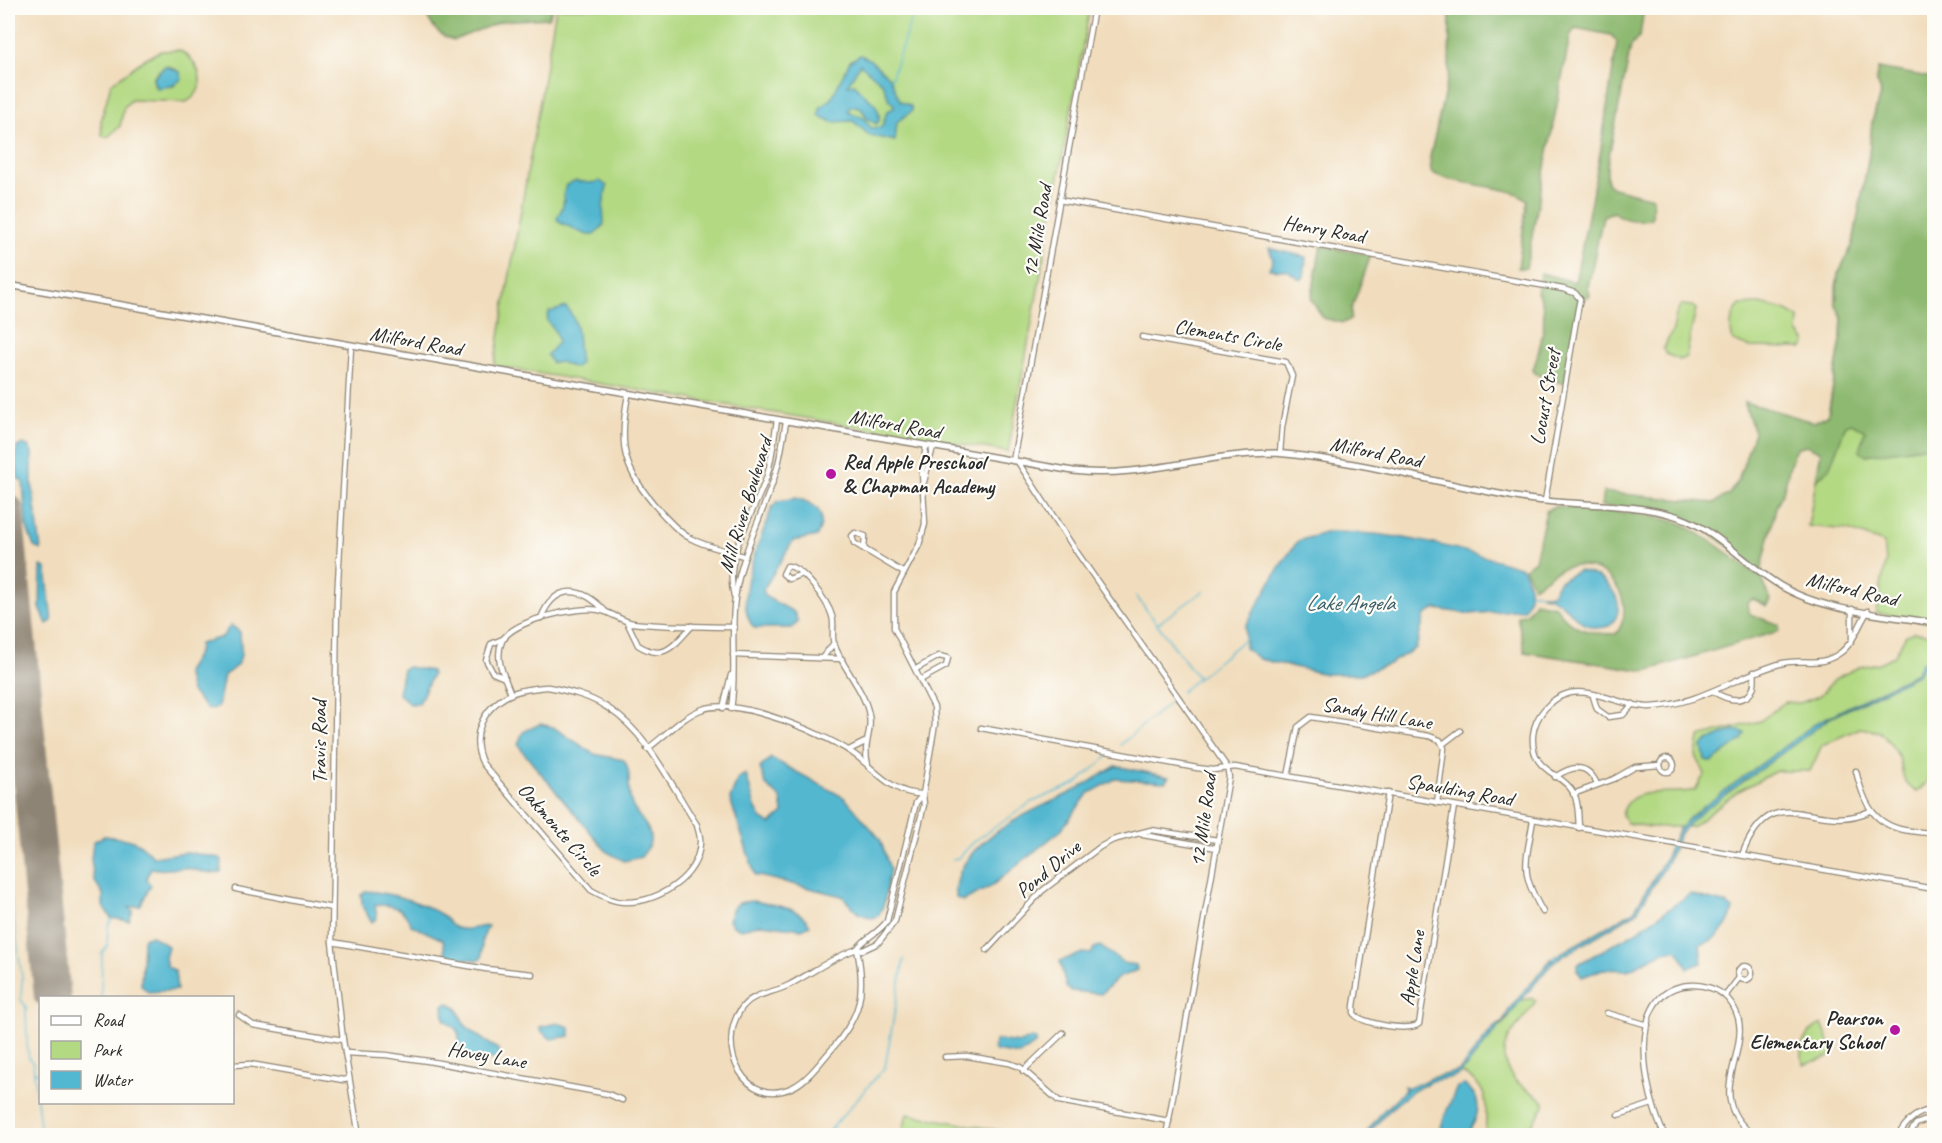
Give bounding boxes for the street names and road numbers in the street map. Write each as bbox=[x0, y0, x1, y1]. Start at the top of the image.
street label: 12 Mile Road bbox=[1016, 179, 1059, 280]
street label: Henry Road bbox=[1281, 209, 1371, 250]
street label: Clements Circle bbox=[1173, 313, 1286, 358]
street label: Milford Road bbox=[368, 320, 468, 363]
street label: Locust Street bbox=[1524, 344, 1567, 447]
street label: Milford Road bbox=[847, 403, 947, 446]
street label: Mill River Boulevard bbox=[712, 430, 779, 576]
street label: Milford Road bbox=[1328, 430, 1428, 474]
street label: Milford Road bbox=[1804, 566, 1904, 613]
street label: Sandy Hill Lane bbox=[1320, 691, 1436, 736]
street label: Travis Road bbox=[306, 696, 332, 784]
street label: 12 Mile Road bbox=[1184, 768, 1223, 868]
street label: Spaulding Road bbox=[1405, 768, 1518, 813]
street label: Oakmonte Circle bbox=[512, 777, 608, 882]
street label: Pond Drive bbox=[1010, 834, 1087, 904]
street label: Apple Lane bbox=[1393, 928, 1431, 1007]
street label: Hovey Lane bbox=[446, 1035, 530, 1075]

